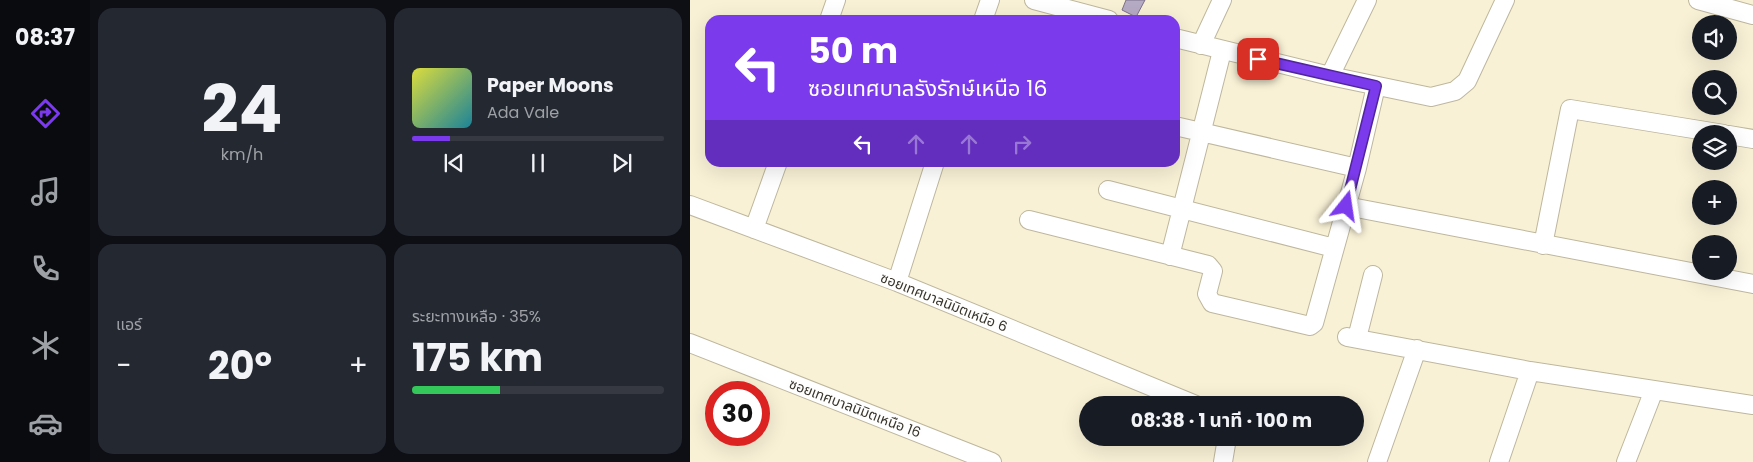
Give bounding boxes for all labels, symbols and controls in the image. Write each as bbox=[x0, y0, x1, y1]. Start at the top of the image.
map controls bbox=[1692, 15, 1737, 280]
button: sound bbox=[1692, 15, 1737, 60]
text: 08:37 bbox=[15, 22, 75, 53]
text: 50 m bbox=[808, 26, 898, 75]
icon: left bbox=[725, 35, 790, 100]
pin bbox=[1237, 38, 1279, 80]
icon: arrive bbox=[1244, 45, 1272, 73]
text: 24 bbox=[201, 64, 283, 155]
button: search bbox=[1692, 70, 1737, 115]
text: Paper Moons bbox=[487, 72, 614, 99]
text: ซอยเทศบาลรังรักษ์เหนือ 16 bbox=[808, 73, 1047, 104]
icon: directions bbox=[28, 96, 63, 131]
text: Ada Vale bbox=[487, 101, 559, 124]
button: layers bbox=[1692, 125, 1737, 170]
icon: left bbox=[849, 130, 877, 158]
icon: ahead bbox=[902, 130, 930, 158]
icon: ahead bbox=[955, 130, 983, 158]
icon: right bbox=[1008, 130, 1036, 158]
text: km/h bbox=[221, 143, 263, 166]
icon: previous bbox=[440, 149, 468, 177]
icon: pause bbox=[524, 149, 552, 177]
icon: next bbox=[608, 149, 636, 177]
icon: music bbox=[28, 174, 63, 209]
position arrow bbox=[1319, 179, 1371, 231]
button: + bbox=[1692, 180, 1737, 225]
button: − bbox=[1692, 235, 1737, 280]
icon: phone bbox=[28, 251, 63, 286]
street label: ซอยเทศบาลนิมิตเหนือ 6 bbox=[877, 267, 1011, 337]
text: ระยะทางเหลือ · 35% bbox=[412, 305, 541, 328]
text: แอร์ bbox=[116, 313, 142, 336]
icon: climate bbox=[28, 328, 63, 363]
text: 175 km bbox=[412, 331, 543, 384]
text: 20° bbox=[208, 339, 272, 392]
text: − bbox=[116, 346, 131, 385]
text: + bbox=[349, 346, 368, 385]
street label: ซอยเทศบาลนิมิตเหนือ 16 bbox=[786, 374, 924, 442]
speed limit sign: 30 bbox=[705, 381, 770, 446]
icon: car bbox=[28, 406, 63, 441]
text: 08:38 · 1 นาที · 100 m bbox=[1131, 407, 1312, 434]

